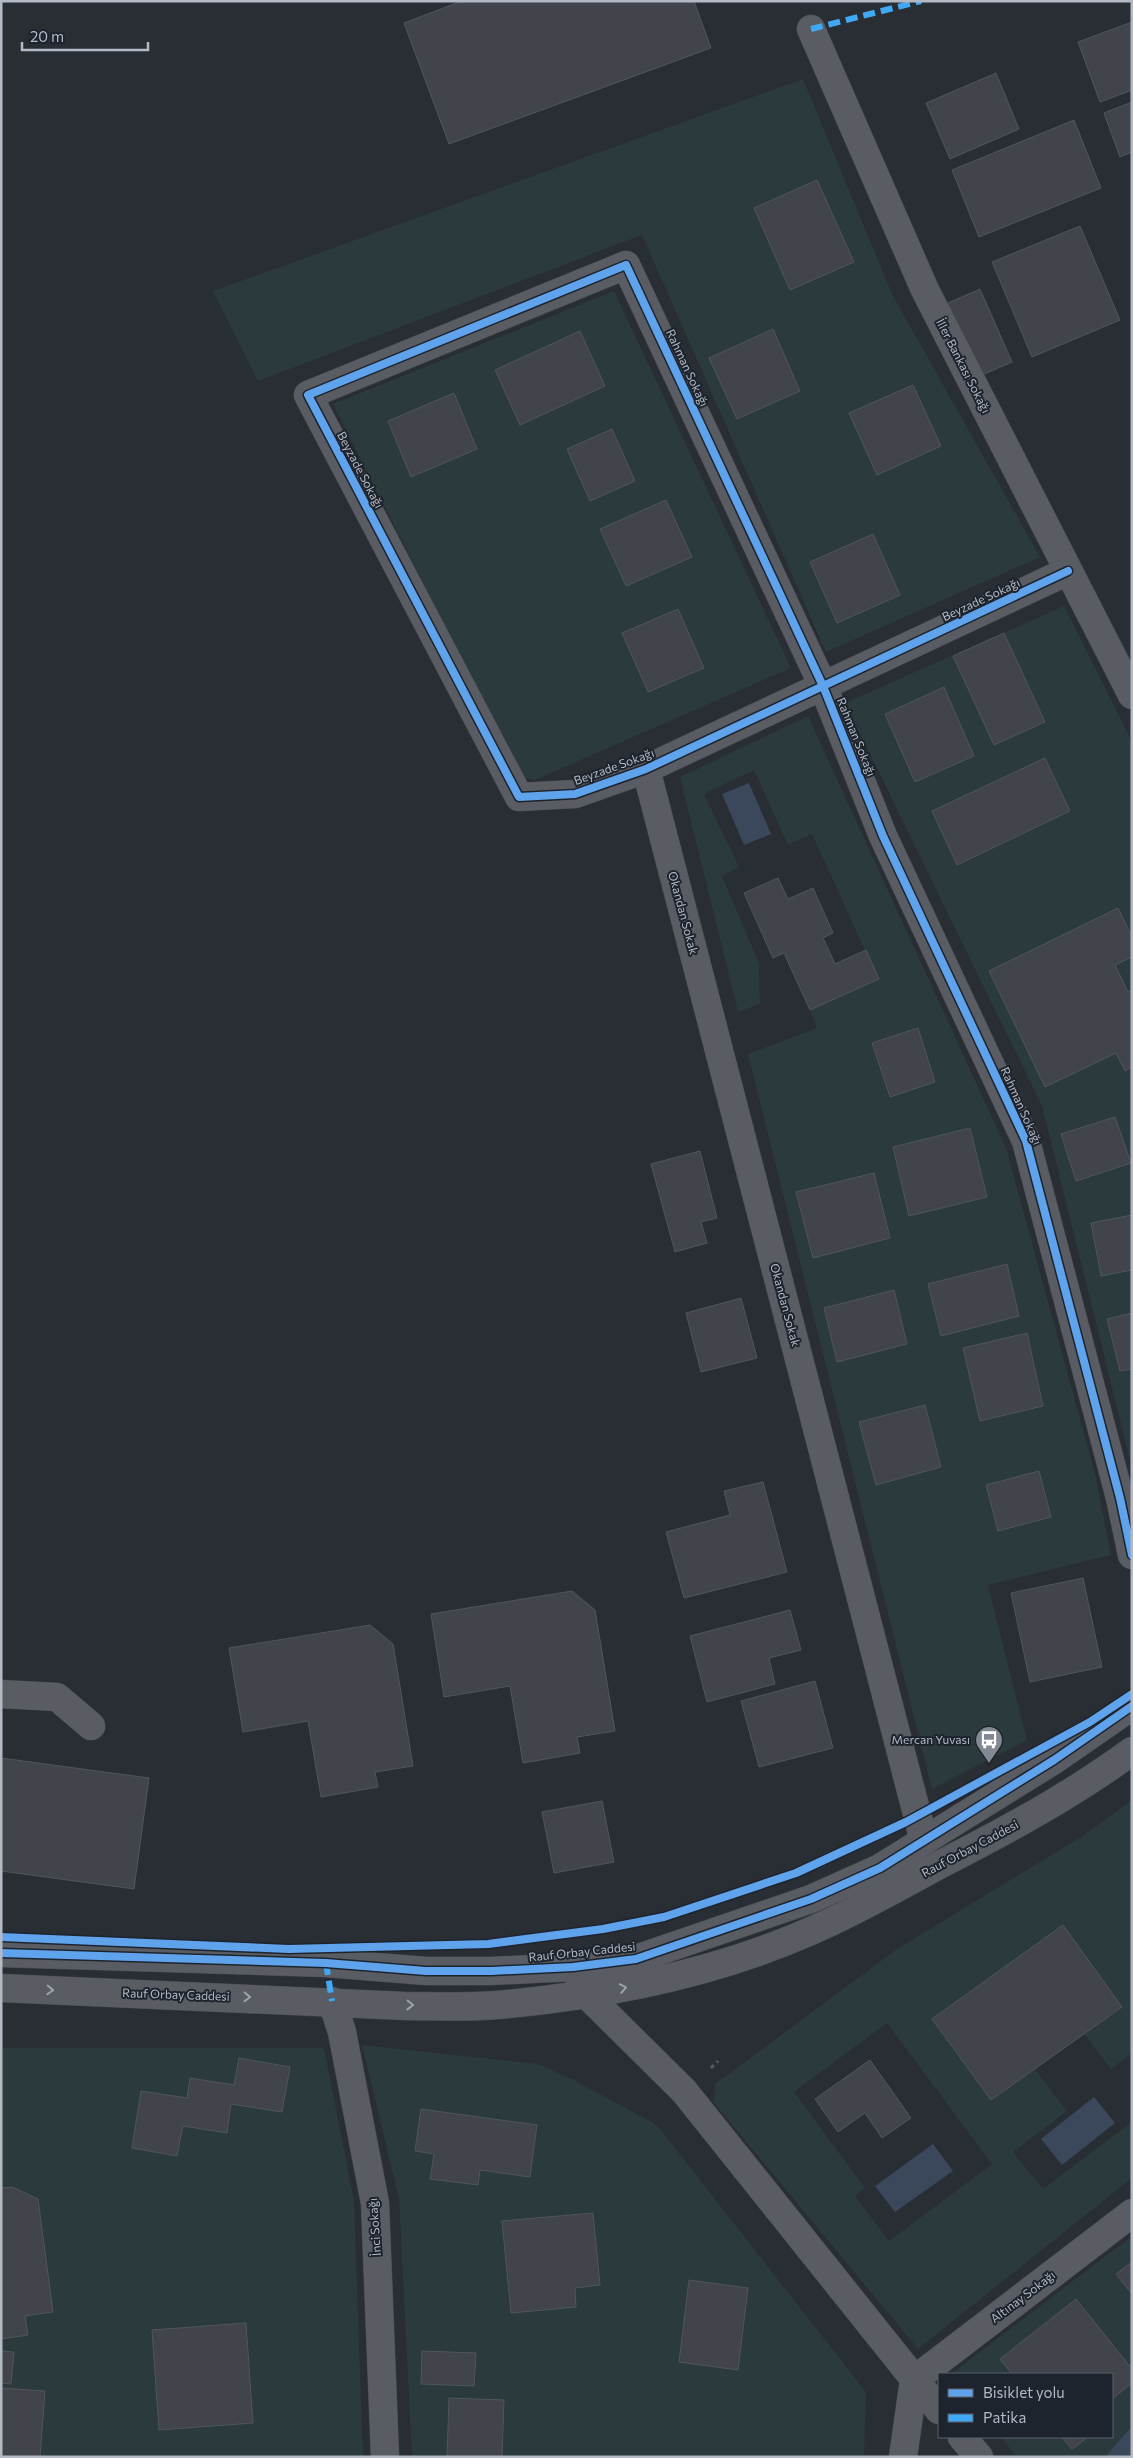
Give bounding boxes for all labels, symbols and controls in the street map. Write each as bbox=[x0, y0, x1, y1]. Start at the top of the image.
scale bar bbox=[22, 20, 149, 52]
text: 20 m bbox=[30, 27, 64, 45]
street label: İller Bankası Sokağı bbox=[934, 316, 994, 415]
street label: Rahman Sokağı bbox=[664, 327, 712, 408]
street label: Beyzade Sokağı bbox=[335, 429, 387, 510]
street label: Beyzade Sokağı bbox=[939, 575, 1022, 623]
street label: Rahman Sokağı bbox=[835, 695, 879, 778]
street label: Beyzade Sokağı bbox=[572, 745, 656, 787]
street label: Okandan Sokak bbox=[666, 870, 702, 956]
street label: Rahman Sokağı bbox=[999, 1065, 1045, 1147]
street label: Okandan Sokak bbox=[768, 1262, 804, 1348]
bus stop icon: Mercan Yuvası bbox=[974, 1725, 1004, 1764]
place label: Mercan Yuvası bbox=[892, 1732, 970, 1746]
street label: Rauf Orbay Caddesi bbox=[919, 1817, 1020, 1880]
street label: Rauf Orbay Caddesi bbox=[528, 1938, 636, 1964]
one-way arrow bbox=[619, 1983, 628, 1993]
one-way arrow bbox=[46, 1984, 54, 1995]
street label: Rauf Orbay Caddesi bbox=[122, 1985, 230, 2003]
one-way arrow bbox=[244, 1992, 252, 2003]
one-way arrow bbox=[406, 2000, 414, 2011]
street label: İnci Sokağı bbox=[365, 2198, 383, 2257]
street label: Altınay Sokağı bbox=[987, 2267, 1058, 2325]
legend bbox=[938, 2373, 1113, 2438]
text: Bisiklet yolu bbox=[983, 2383, 1065, 2401]
text: Patika bbox=[983, 2408, 1026, 2426]

